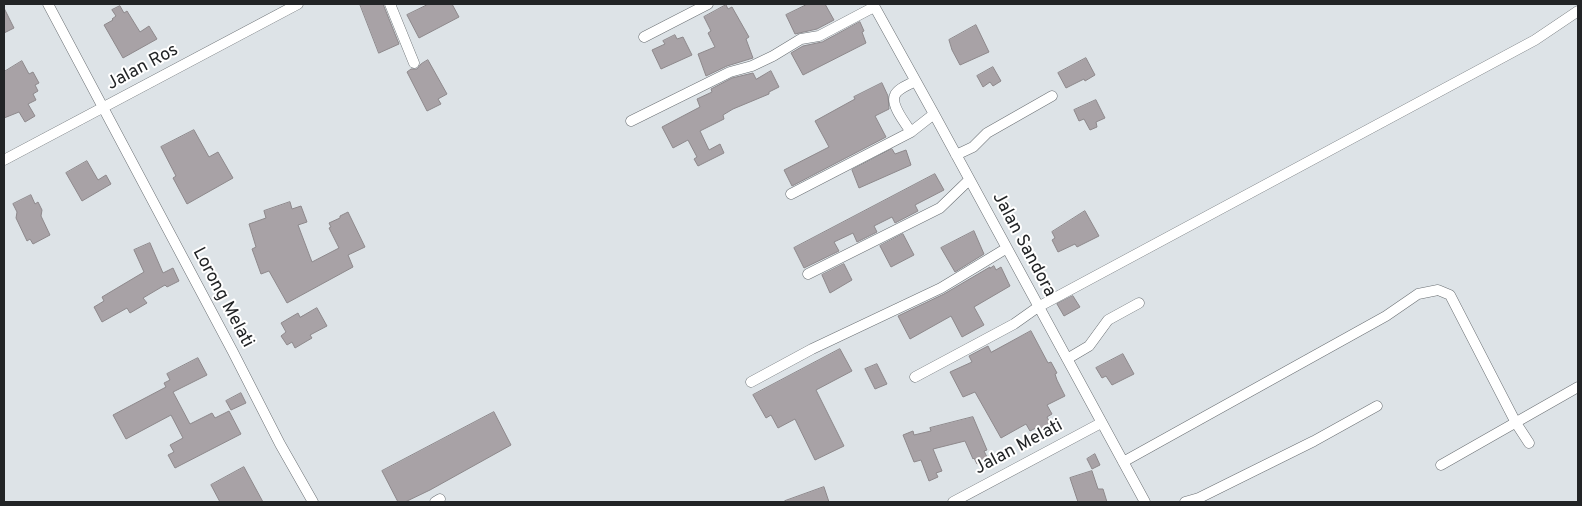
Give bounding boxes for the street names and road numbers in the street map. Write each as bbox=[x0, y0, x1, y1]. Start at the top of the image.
street label: Jalan Ros bbox=[104, 40, 182, 96]
street label: Jalan Sandora bbox=[986, 189, 1060, 301]
street label: Lorong Melati bbox=[187, 244, 257, 352]
street label: Jalan Melati bbox=[971, 416, 1067, 480]

